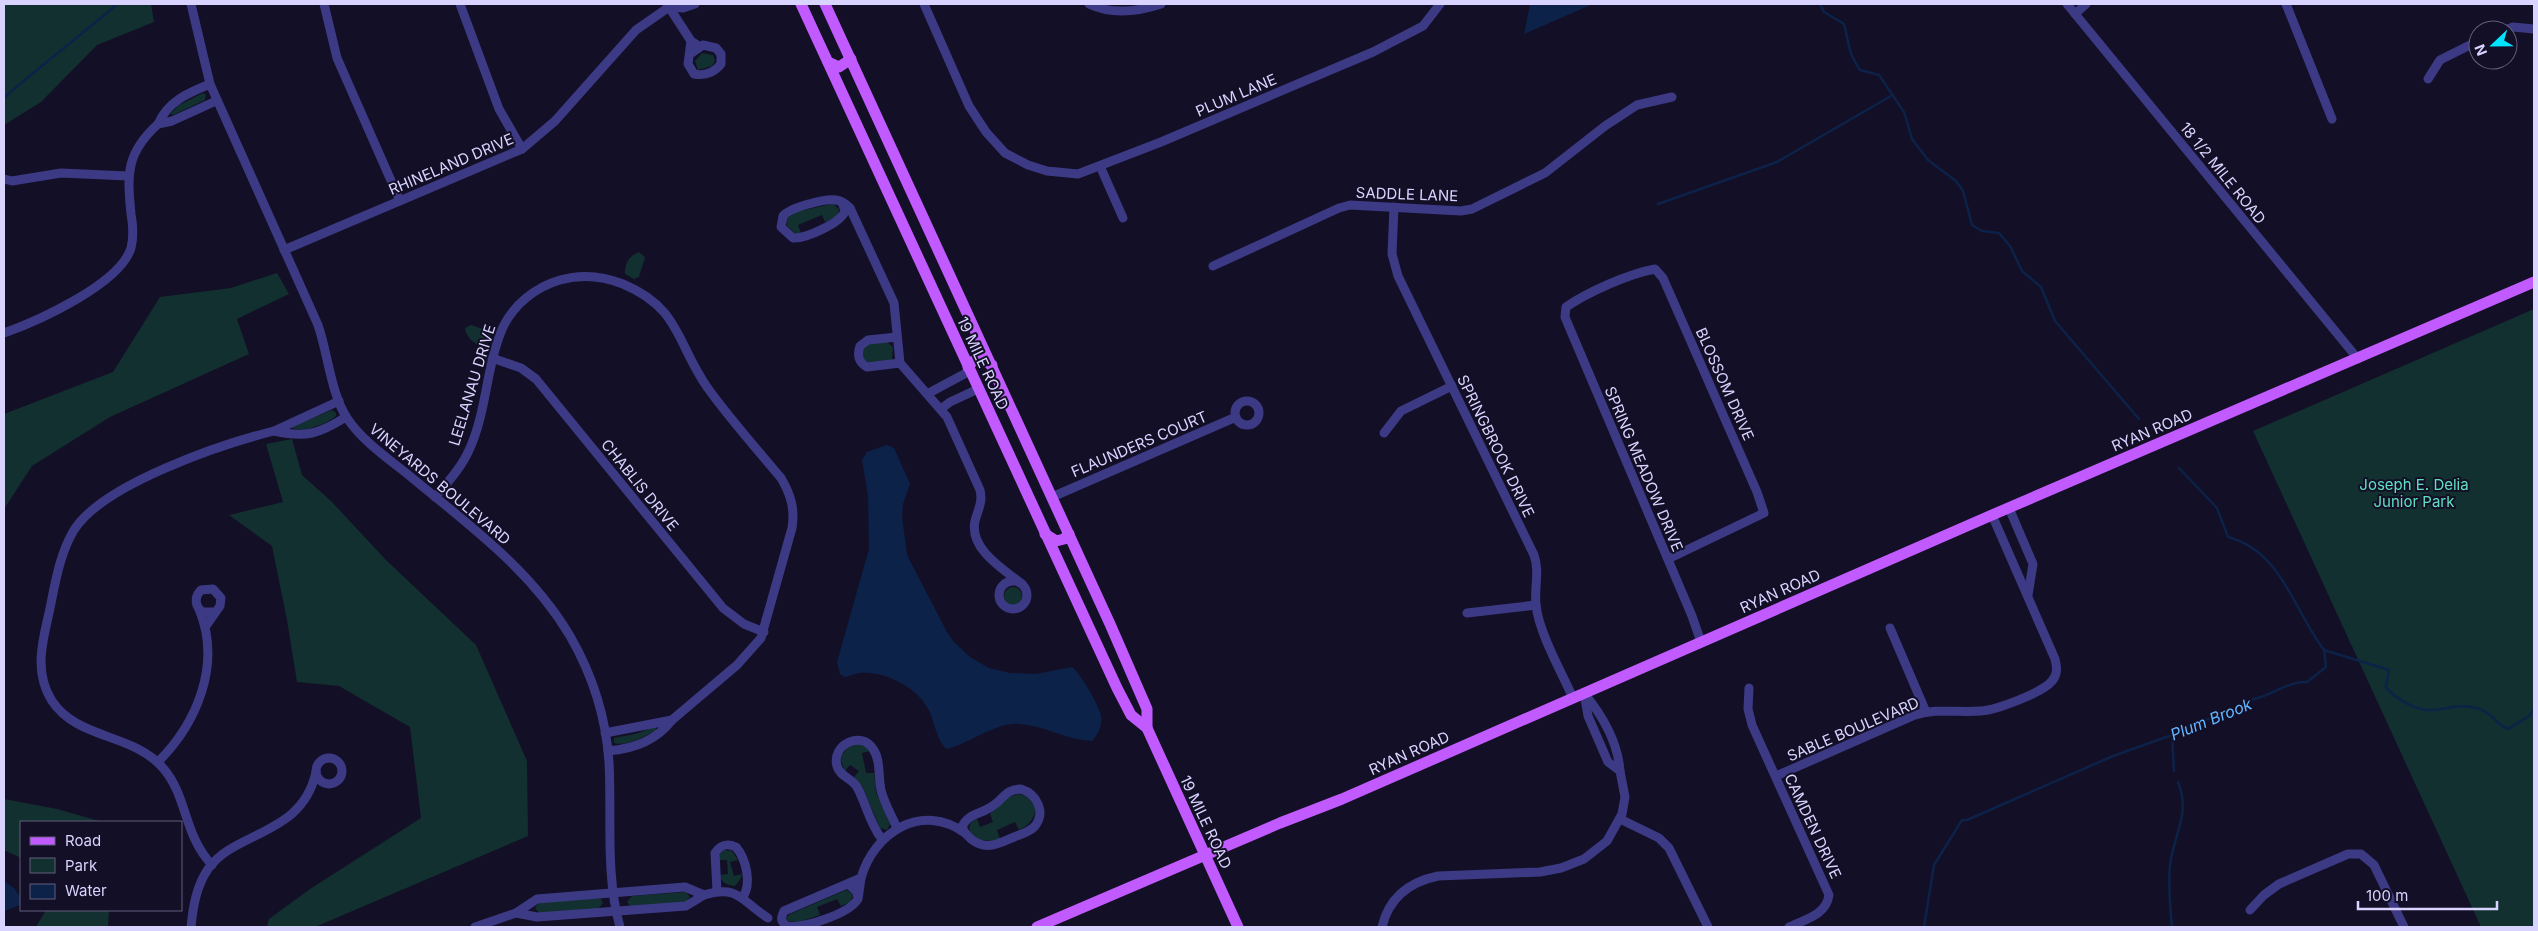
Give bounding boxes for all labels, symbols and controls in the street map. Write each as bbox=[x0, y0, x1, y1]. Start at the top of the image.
north arrow bbox=[2468, 20, 2518, 70]
text: N bbox=[2471, 42, 2490, 58]
street label: PLUM LANE bbox=[1193, 69, 1279, 121]
street label: 18 1/2 MILE ROAD bbox=[2176, 118, 2270, 228]
street label: RHINELAND DRIVE bbox=[386, 129, 516, 199]
street label: SADDLE LANE bbox=[1355, 183, 1459, 205]
street label: 19 MILE ROAD bbox=[953, 313, 1013, 413]
street label: LEELANAU DRIVE bbox=[445, 322, 499, 448]
street label: BLOSSOM DRIVE bbox=[1692, 325, 1758, 443]
street label: SPRINGBROOK DRIVE bbox=[1453, 372, 1539, 520]
street label: SPRING MEADOW DRIVE bbox=[1601, 384, 1687, 554]
street label: RYAN ROAD bbox=[2109, 404, 2195, 456]
street label: FLAUNDERS COURT bbox=[1068, 407, 1210, 481]
street label: VINEYARDS BOULEVARD bbox=[366, 419, 514, 549]
street label: CHABLIS DRIVE bbox=[597, 435, 683, 535]
park label: Joseph E. Delia Junior Park bbox=[2359, 475, 2469, 511]
street label: RYAN ROAD bbox=[1737, 565, 1823, 617]
street label: SABLE BOULEVARD bbox=[1784, 693, 1922, 765]
water label: Plum Brook bbox=[2167, 693, 2255, 744]
street label: RYAN ROAD bbox=[1366, 727, 1452, 779]
street label: CAMDEN DRIVE bbox=[1780, 770, 1846, 882]
street label: 19 MILE ROAD bbox=[1176, 772, 1236, 872]
legend bbox=[20, 821, 182, 911]
text: Road bbox=[65, 831, 101, 850]
text: Park bbox=[65, 856, 98, 875]
scale bar bbox=[2358, 878, 2497, 910]
text: Water bbox=[65, 881, 107, 900]
text: 100 m bbox=[2366, 886, 2408, 905]

